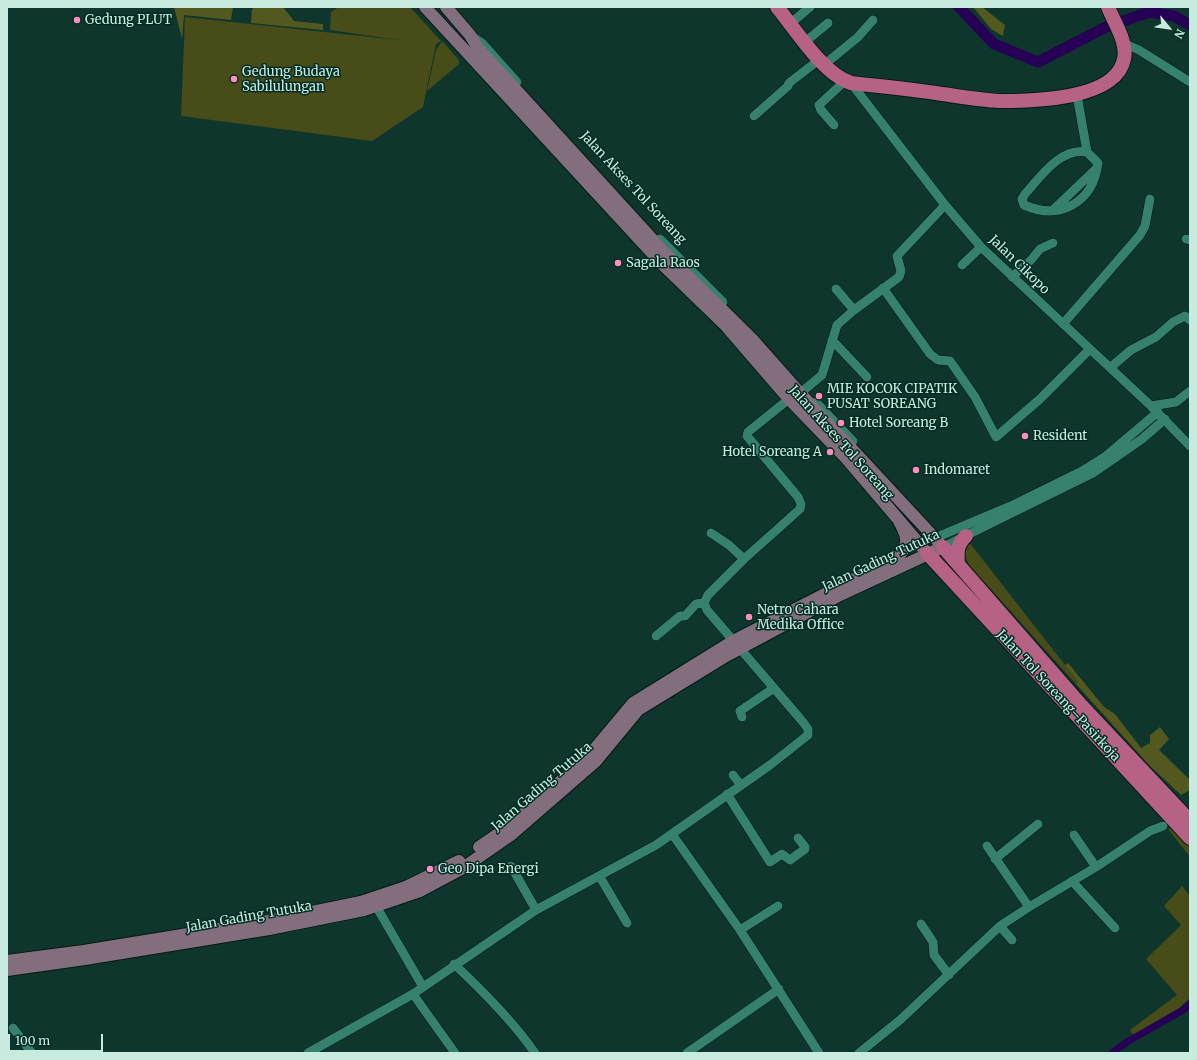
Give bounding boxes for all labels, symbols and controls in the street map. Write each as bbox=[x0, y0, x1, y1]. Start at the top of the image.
north arrow bbox=[1149, 8, 1189, 48]
place label: Gedung PLUT bbox=[85, 12, 172, 28]
marker: Gedung PLUT bbox=[72, 15, 82, 25]
text: N bbox=[1171, 27, 1188, 41]
place label: Gedung Budaya Sabilulungan bbox=[242, 64, 340, 95]
marker: Gedung Budaya Sabilulungan bbox=[229, 74, 239, 84]
street label: Jalan Akses Tol Soreang bbox=[577, 128, 689, 248]
street label: Jalan Cikopo bbox=[985, 232, 1053, 298]
place label: Sagala Raos bbox=[626, 255, 700, 271]
marker: Sagala Raos bbox=[613, 258, 623, 268]
place label: MIE KOCOK CIPATIK PUSAT SOREANG bbox=[827, 381, 957, 412]
street label: Jalan Akses Tol Soreang bbox=[785, 383, 897, 503]
marker: MIE KOCOK CIPATIK PUSAT SOREANG bbox=[814, 391, 824, 401]
place label: Hotel Soreang B bbox=[849, 415, 948, 431]
marker: Hotel Soreang B bbox=[836, 418, 846, 428]
place label: Resident bbox=[1033, 428, 1087, 444]
marker: Resident bbox=[1020, 431, 1030, 441]
place label: Hotel Soreang A bbox=[722, 444, 822, 460]
marker: Hotel Soreang A bbox=[825, 447, 835, 457]
place label: Indomaret bbox=[924, 462, 990, 478]
marker: Indomaret bbox=[911, 465, 921, 475]
street label: Jalan Gading Tutuka bbox=[820, 527, 942, 595]
place label: Netro Cahara Medika Office bbox=[757, 602, 844, 633]
marker: Netro Cahara Medika Office bbox=[744, 612, 754, 622]
street label: Jalan Tol Soreang–Pasirkoja bbox=[993, 627, 1123, 765]
street label: Jalan Gading Tutuka bbox=[489, 739, 595, 835]
place label: Geo Dipa Energi bbox=[438, 861, 539, 877]
marker: Geo Dipa Energi bbox=[425, 864, 435, 874]
street label: Jalan Gading Tutuka bbox=[185, 898, 313, 936]
scale bar bbox=[10, 1026, 105, 1052]
text: 100 m bbox=[15, 1033, 50, 1048]

